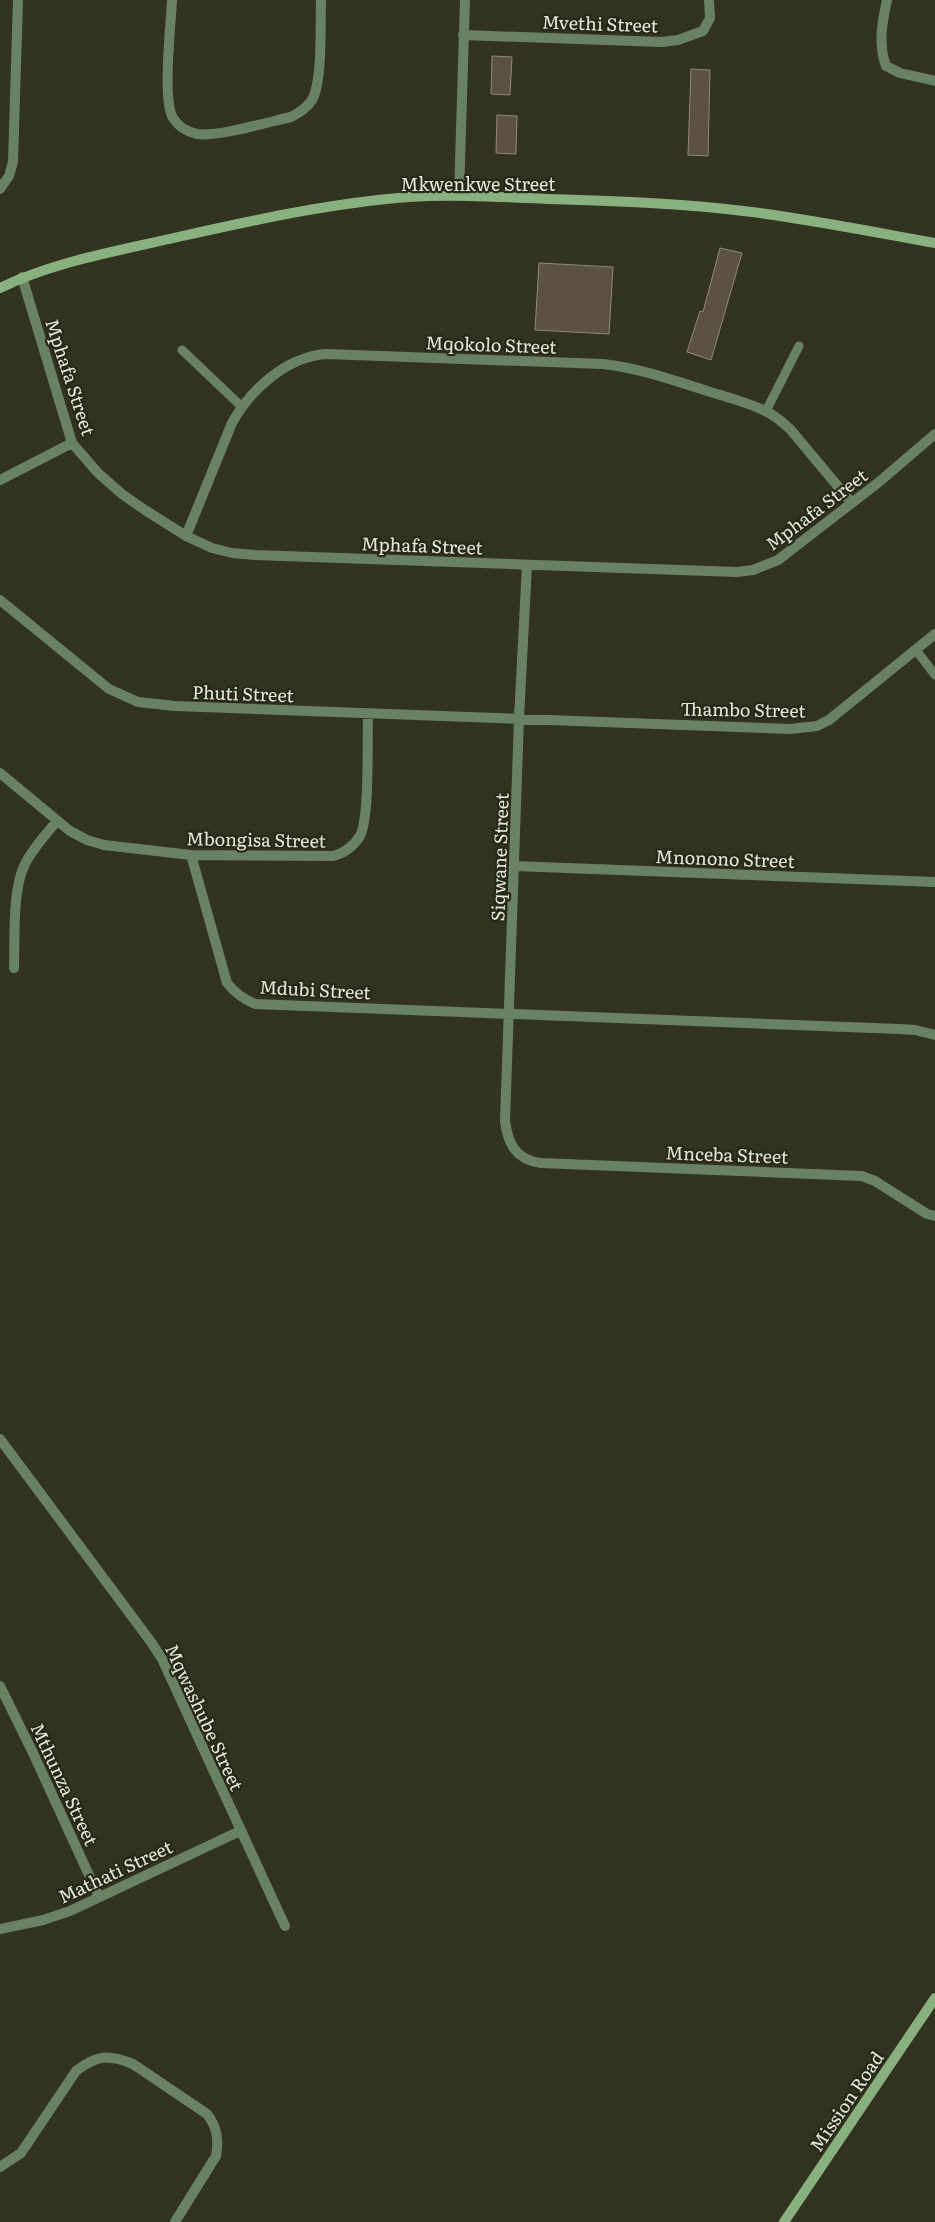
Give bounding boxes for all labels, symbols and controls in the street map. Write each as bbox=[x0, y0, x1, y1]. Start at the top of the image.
street label: Mvethi Street bbox=[541, 7, 659, 39]
street label: Mkwenkwe Street bbox=[401, 170, 556, 197]
street label: Mphafa Street bbox=[39, 315, 103, 440]
street label: Mqokolo Street bbox=[425, 328, 558, 360]
street label: Mphafa Street bbox=[759, 461, 873, 556]
street label: Mphafa Street bbox=[361, 529, 484, 561]
street label: Phuti Street bbox=[192, 678, 295, 708]
street label: Thambo Street bbox=[680, 694, 807, 724]
street label: Siqwane Street bbox=[483, 792, 515, 922]
street label: Mbongisa Street bbox=[186, 824, 327, 854]
street label: Mnonono Street bbox=[655, 842, 796, 874]
street label: Mdubi Street bbox=[259, 973, 372, 1005]
street label: Mnceba Street bbox=[665, 1138, 790, 1170]
street label: Mqwashube Street bbox=[159, 1639, 251, 1795]
street label: Mthunza Street bbox=[25, 1718, 106, 1851]
street label: Mathati Street bbox=[53, 1832, 177, 1909]
street label: Mission Road bbox=[802, 2045, 890, 2157]

